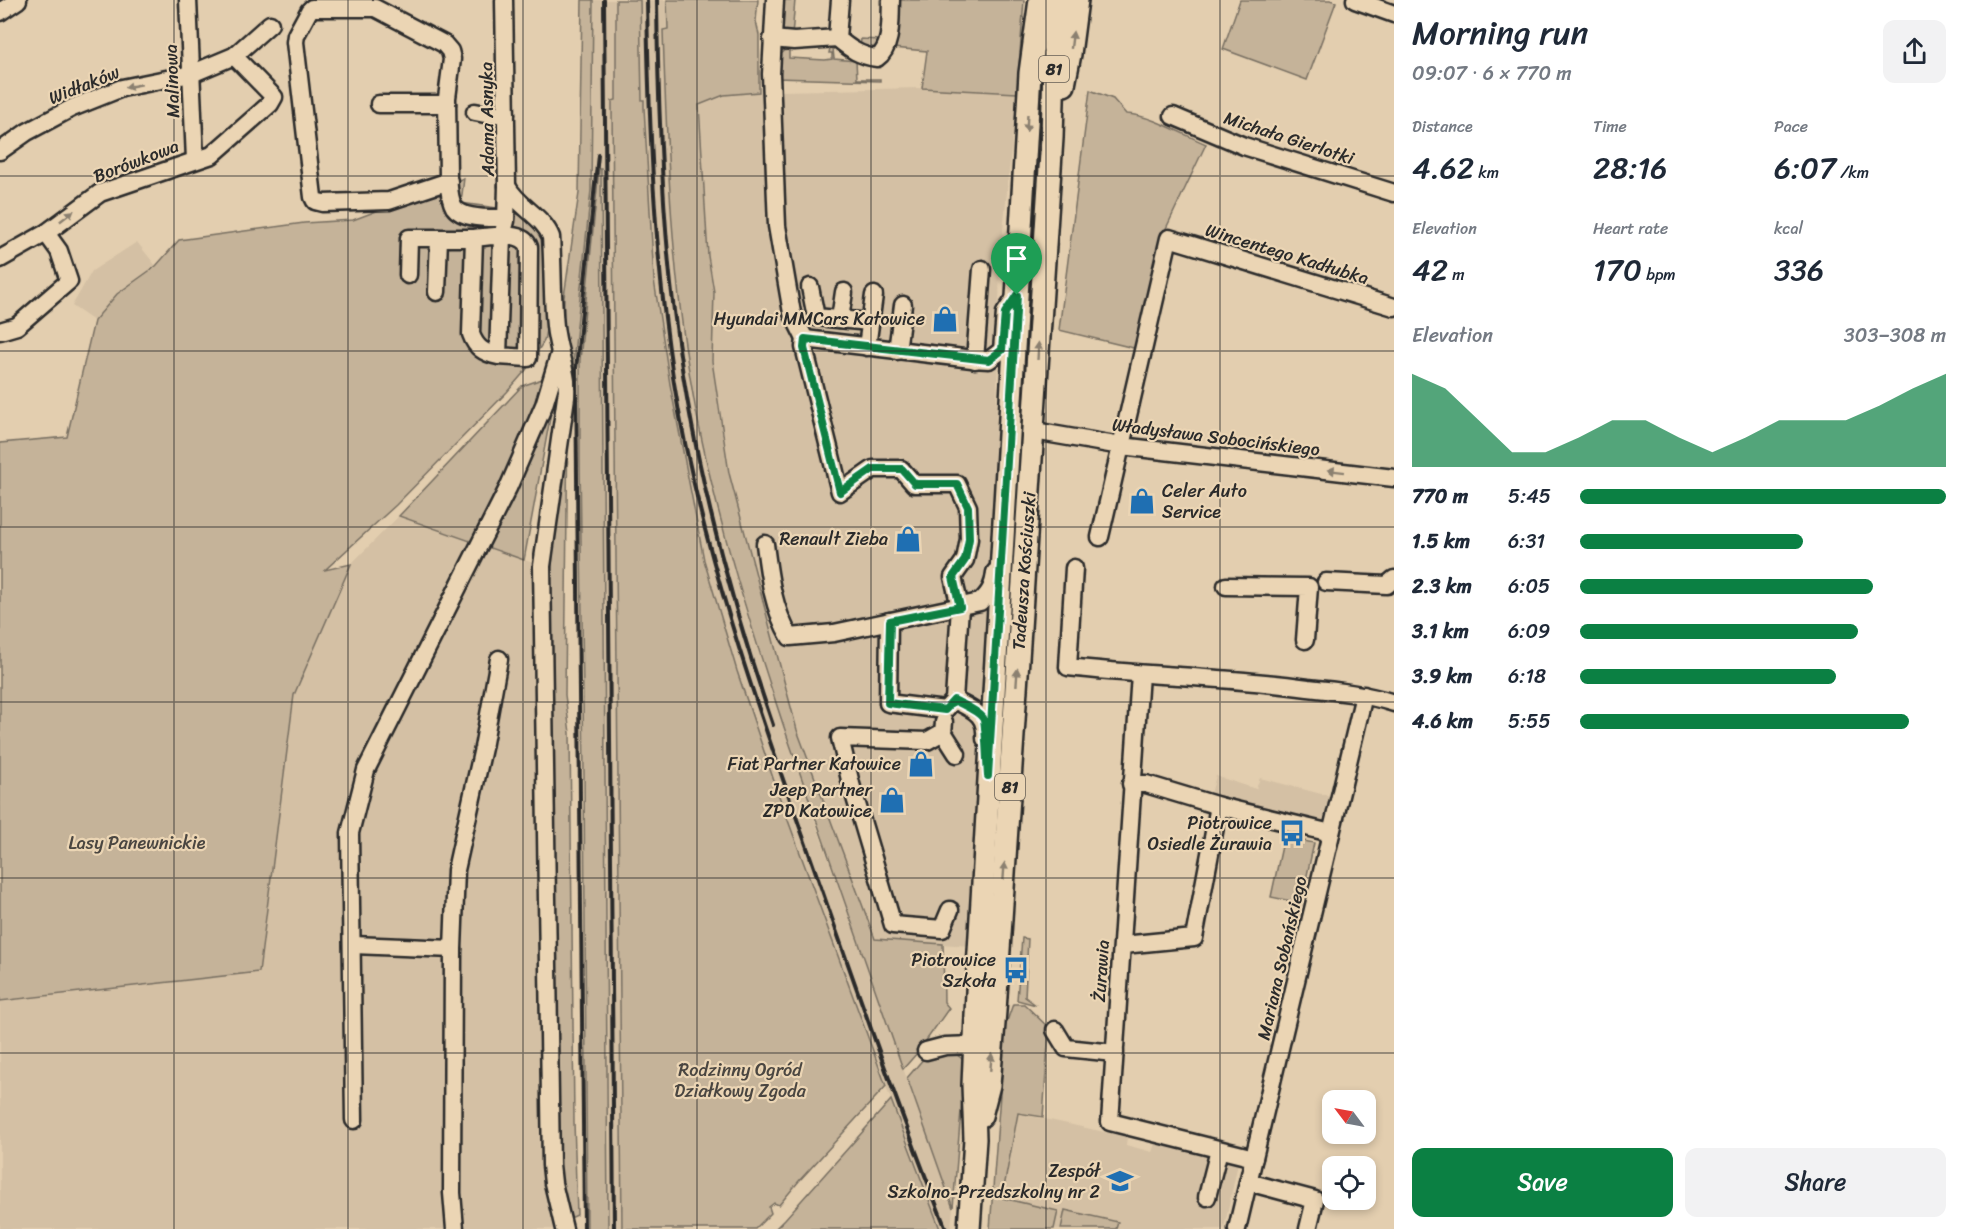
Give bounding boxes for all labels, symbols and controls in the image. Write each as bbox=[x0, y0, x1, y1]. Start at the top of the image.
text: Morning run bbox=[1412, 4, 1588, 62]
button: share bbox=[1883, 20, 1946, 83]
one-way arrow bbox=[1067, 30, 1077, 49]
street label: Malinowa bbox=[155, 44, 189, 118]
street label: Widłaków bbox=[44, 56, 125, 114]
road number: 81 bbox=[1039, 56, 1069, 82]
text: 09:07 · 6 × 770 m bbox=[1412, 56, 1572, 91]
street label: Adama Asnyka bbox=[470, 61, 504, 178]
one-way arrow bbox=[123, 82, 142, 91]
street label: Michała Gierlotki bbox=[1220, 102, 1359, 174]
text: Distance bbox=[1412, 112, 1473, 141]
text: Time bbox=[1593, 112, 1627, 141]
text: Pace bbox=[1774, 112, 1808, 141]
one-way arrow bbox=[1022, 113, 1032, 132]
street label: Borówkowa bbox=[88, 130, 184, 192]
text: 4.62 bbox=[1412, 141, 1474, 195]
text: 28:16 bbox=[1593, 141, 1667, 195]
text: 6:07 bbox=[1774, 141, 1836, 195]
text: km bbox=[1474, 158, 1499, 187]
text: /km bbox=[1836, 158, 1869, 187]
one-way arrow bbox=[59, 210, 75, 223]
street label: Wincentego Kadłubka bbox=[1201, 214, 1373, 294]
text: Elevation bbox=[1412, 214, 1477, 243]
text: Heart rate bbox=[1593, 214, 1668, 243]
text: kcal bbox=[1774, 214, 1803, 243]
pin bbox=[991, 233, 1042, 295]
icon: arrive bbox=[1000, 242, 1033, 275]
text: 42 bbox=[1412, 243, 1448, 297]
text: 170 bbox=[1593, 243, 1642, 297]
text: 336 bbox=[1774, 243, 1824, 297]
text: m bbox=[1448, 260, 1465, 289]
text: bpm bbox=[1642, 260, 1676, 289]
place label: Hyundai MMCars Katowice bbox=[713, 303, 925, 335]
shop icon: Hyundai MMCars Katowice bbox=[930, 304, 960, 334]
text: Elevation bbox=[1412, 318, 1493, 353]
text: 303–308 m bbox=[1844, 318, 1946, 353]
one-way arrow bbox=[1034, 341, 1043, 360]
street label: Władysława Sobocińskiego bbox=[1110, 408, 1322, 466]
one-way arrow bbox=[1326, 466, 1345, 476]
place label: Celer Auto Service bbox=[1162, 475, 1247, 528]
text: 770 m bbox=[1412, 479, 1468, 514]
text: 5:45 bbox=[1508, 479, 1551, 514]
shop icon: Celer Auto Service bbox=[1127, 486, 1157, 516]
street label: Tadeusza Kościuszki bbox=[1003, 490, 1046, 651]
place label: Renault Zieba bbox=[779, 523, 888, 555]
shop icon: Renault Zieba bbox=[893, 524, 923, 554]
text: 1.5 km bbox=[1412, 524, 1470, 559]
text: 6:31 bbox=[1508, 524, 1545, 559]
text: 2.3 km bbox=[1412, 569, 1472, 604]
text: 6:05 bbox=[1508, 569, 1550, 604]
text: 3.1 km bbox=[1412, 614, 1469, 649]
text: 6:09 bbox=[1508, 614, 1550, 649]
text: 3.9 km bbox=[1412, 659, 1472, 694]
text: 6:18 bbox=[1508, 659, 1546, 694]
one-way arrow bbox=[1013, 667, 1022, 686]
text: 4.6 km bbox=[1412, 704, 1473, 739]
text: 5:55 bbox=[1508, 704, 1551, 739]
place label: Fiat Partner Katowice bbox=[728, 748, 901, 780]
shop icon: Fiat Partner Katowice bbox=[906, 749, 936, 779]
place label: Jeep Partner ZPD Katowice bbox=[763, 774, 874, 827]
road number: 81 bbox=[995, 774, 1025, 800]
shop icon: Jeep Partner ZPD Katowice bbox=[877, 785, 907, 815]
place label: Piotrowice Osiedle Żurawia bbox=[1148, 807, 1272, 860]
bus stop icon: Piotrowice Osiedle Żurawia bbox=[1277, 818, 1307, 848]
park label: Lasy Panewnickie bbox=[69, 827, 206, 859]
one-way arrow bbox=[999, 862, 1009, 881]
street label: Mariana Sobańskiego bbox=[1248, 873, 1316, 1043]
street label: Żurawia bbox=[1083, 939, 1119, 1003]
place label: Piotrowice Szkoła bbox=[911, 944, 997, 997]
bus stop icon: Piotrowice Szkoła bbox=[1001, 955, 1031, 985]
one-way arrow bbox=[986, 1052, 996, 1071]
park label: Rodzinny Ogród Działkowy Zgoda bbox=[674, 1054, 807, 1107]
north arrow bbox=[1322, 1090, 1376, 1144]
map controls bbox=[1322, 1090, 1376, 1210]
button: Save bbox=[1412, 1148, 1673, 1217]
button: Share bbox=[1685, 1148, 1946, 1217]
place label: Zespół Szkolno-Przedszkolny nr 2 bbox=[887, 1155, 1101, 1208]
button: locate bbox=[1322, 1156, 1376, 1210]
school or university icon: Zespół Szkolno-Przedszkolny nr 2 bbox=[1105, 1166, 1135, 1196]

